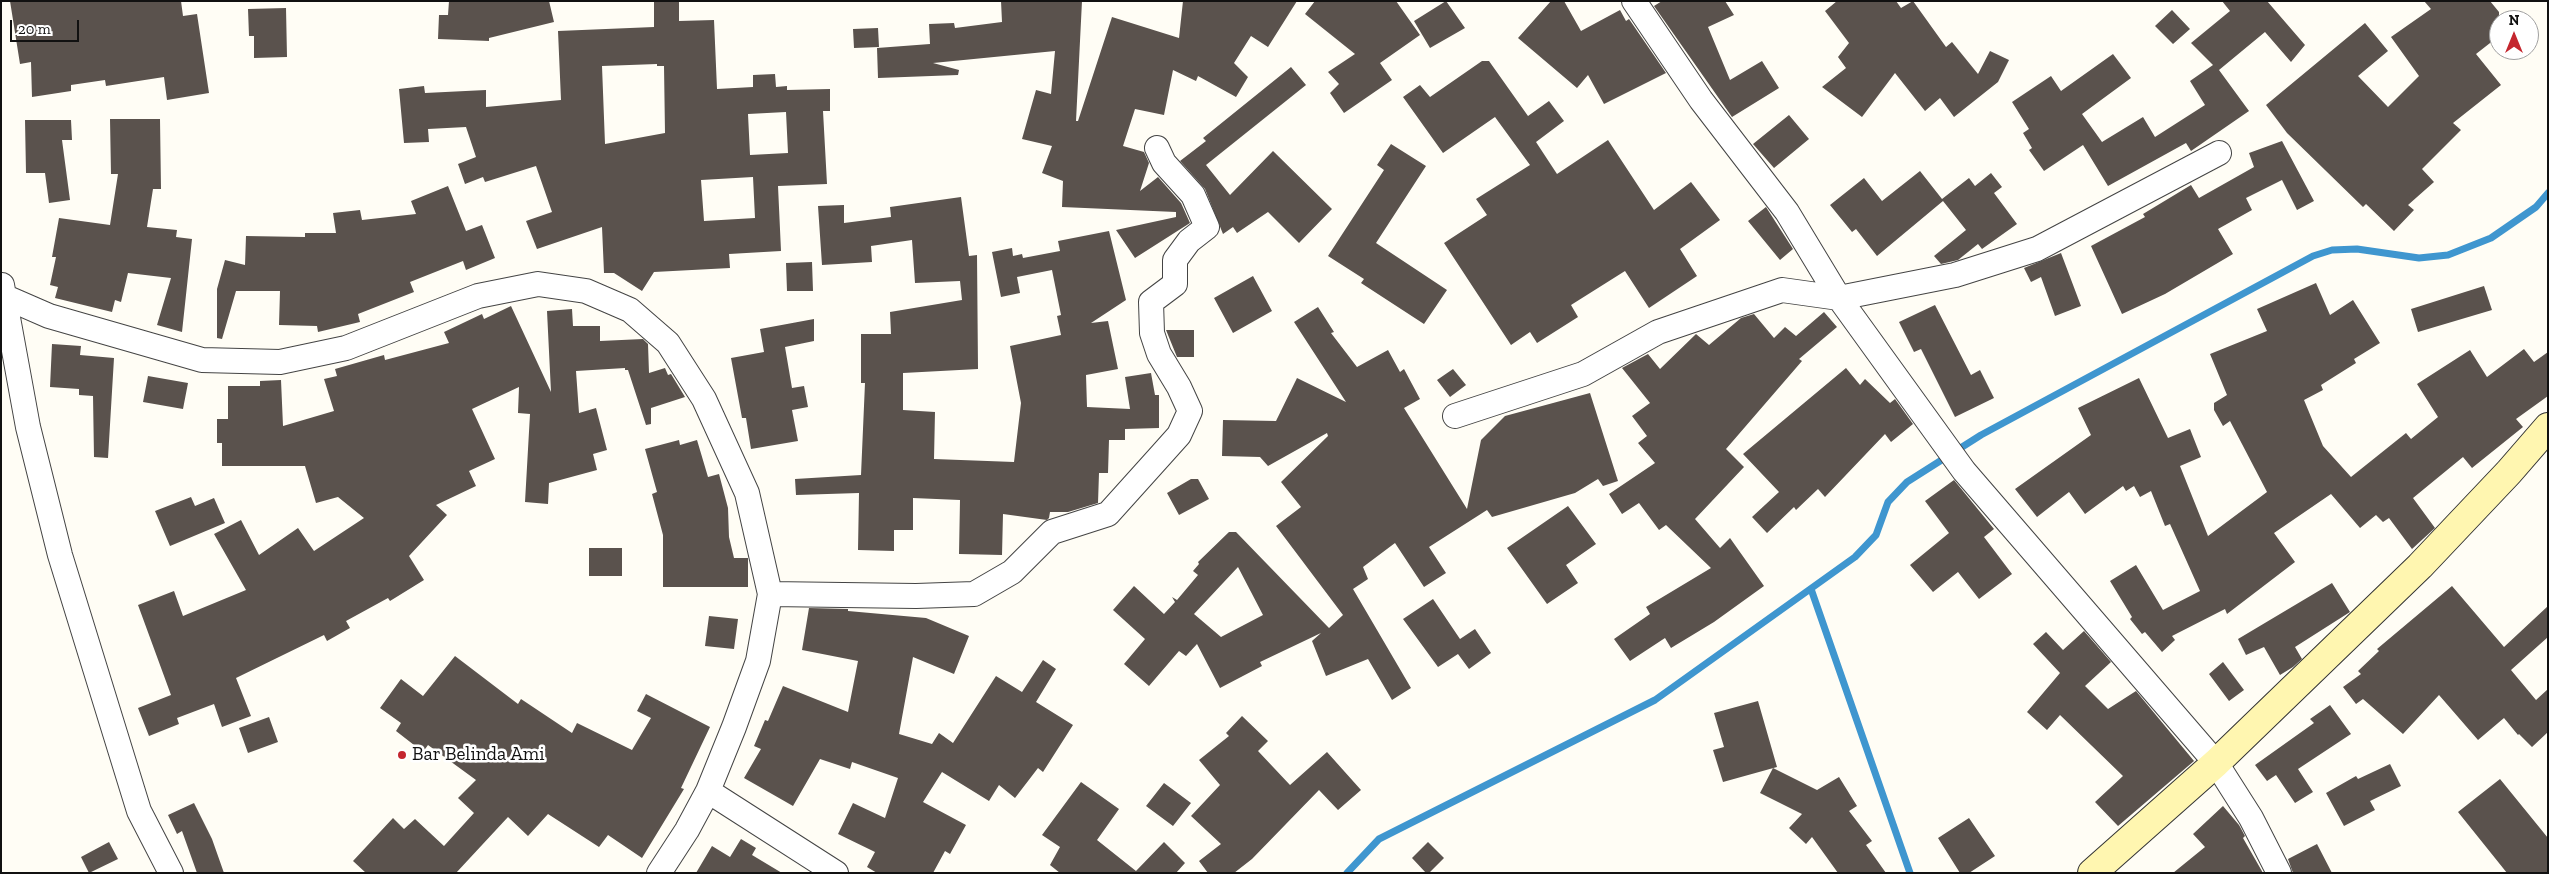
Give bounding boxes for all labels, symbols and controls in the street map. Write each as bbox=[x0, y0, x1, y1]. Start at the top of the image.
scale bar bbox=[12, 10, 81, 42]
north arrow bbox=[2489, 10, 2539, 60]
text: N bbox=[2509, 12, 2519, 29]
text: 20 m bbox=[18, 20, 51, 38]
place label: Bar Belinda Ami bbox=[412, 744, 545, 766]
marker: Bar Belinda Ami bbox=[396, 749, 408, 761]

